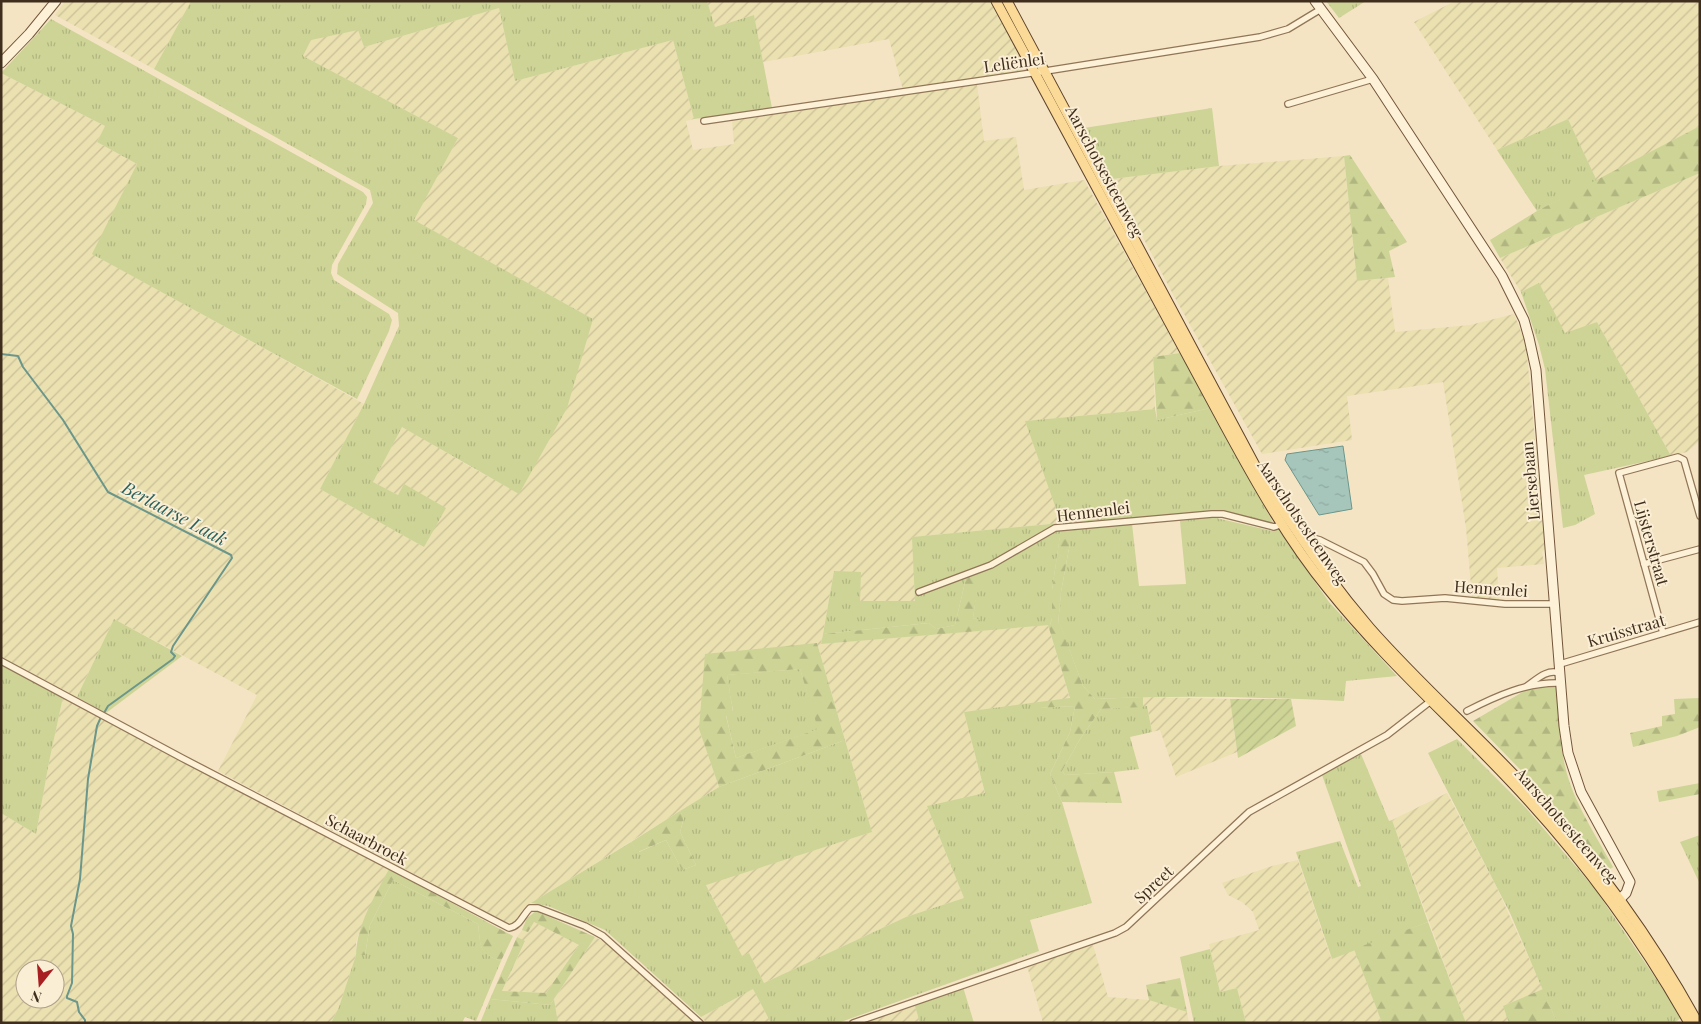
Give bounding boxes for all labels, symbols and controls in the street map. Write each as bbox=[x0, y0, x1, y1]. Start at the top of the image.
street label: Leliënlei bbox=[982, 47, 1046, 77]
street label: Aarschotsesteenweg bbox=[1061, 101, 1149, 241]
street label: Liersebaan bbox=[1516, 440, 1544, 521]
street label: Aarschotsesteenweg bbox=[1253, 455, 1353, 589]
water label: Berlaarse Laak bbox=[117, 475, 232, 551]
street label: Hennenlei bbox=[1055, 496, 1131, 526]
street label: Lijsterstraat bbox=[1630, 498, 1674, 588]
street label: Hennenlei bbox=[1453, 575, 1529, 601]
street label: Kruisstraat bbox=[1585, 609, 1668, 651]
street label: Aarschotsesteenweg bbox=[1510, 762, 1623, 888]
street label: Schaarbroek bbox=[322, 809, 412, 869]
street label: Spreet bbox=[1129, 860, 1177, 908]
north arrow bbox=[15, 959, 65, 1009]
text: N bbox=[28, 986, 44, 1007]

